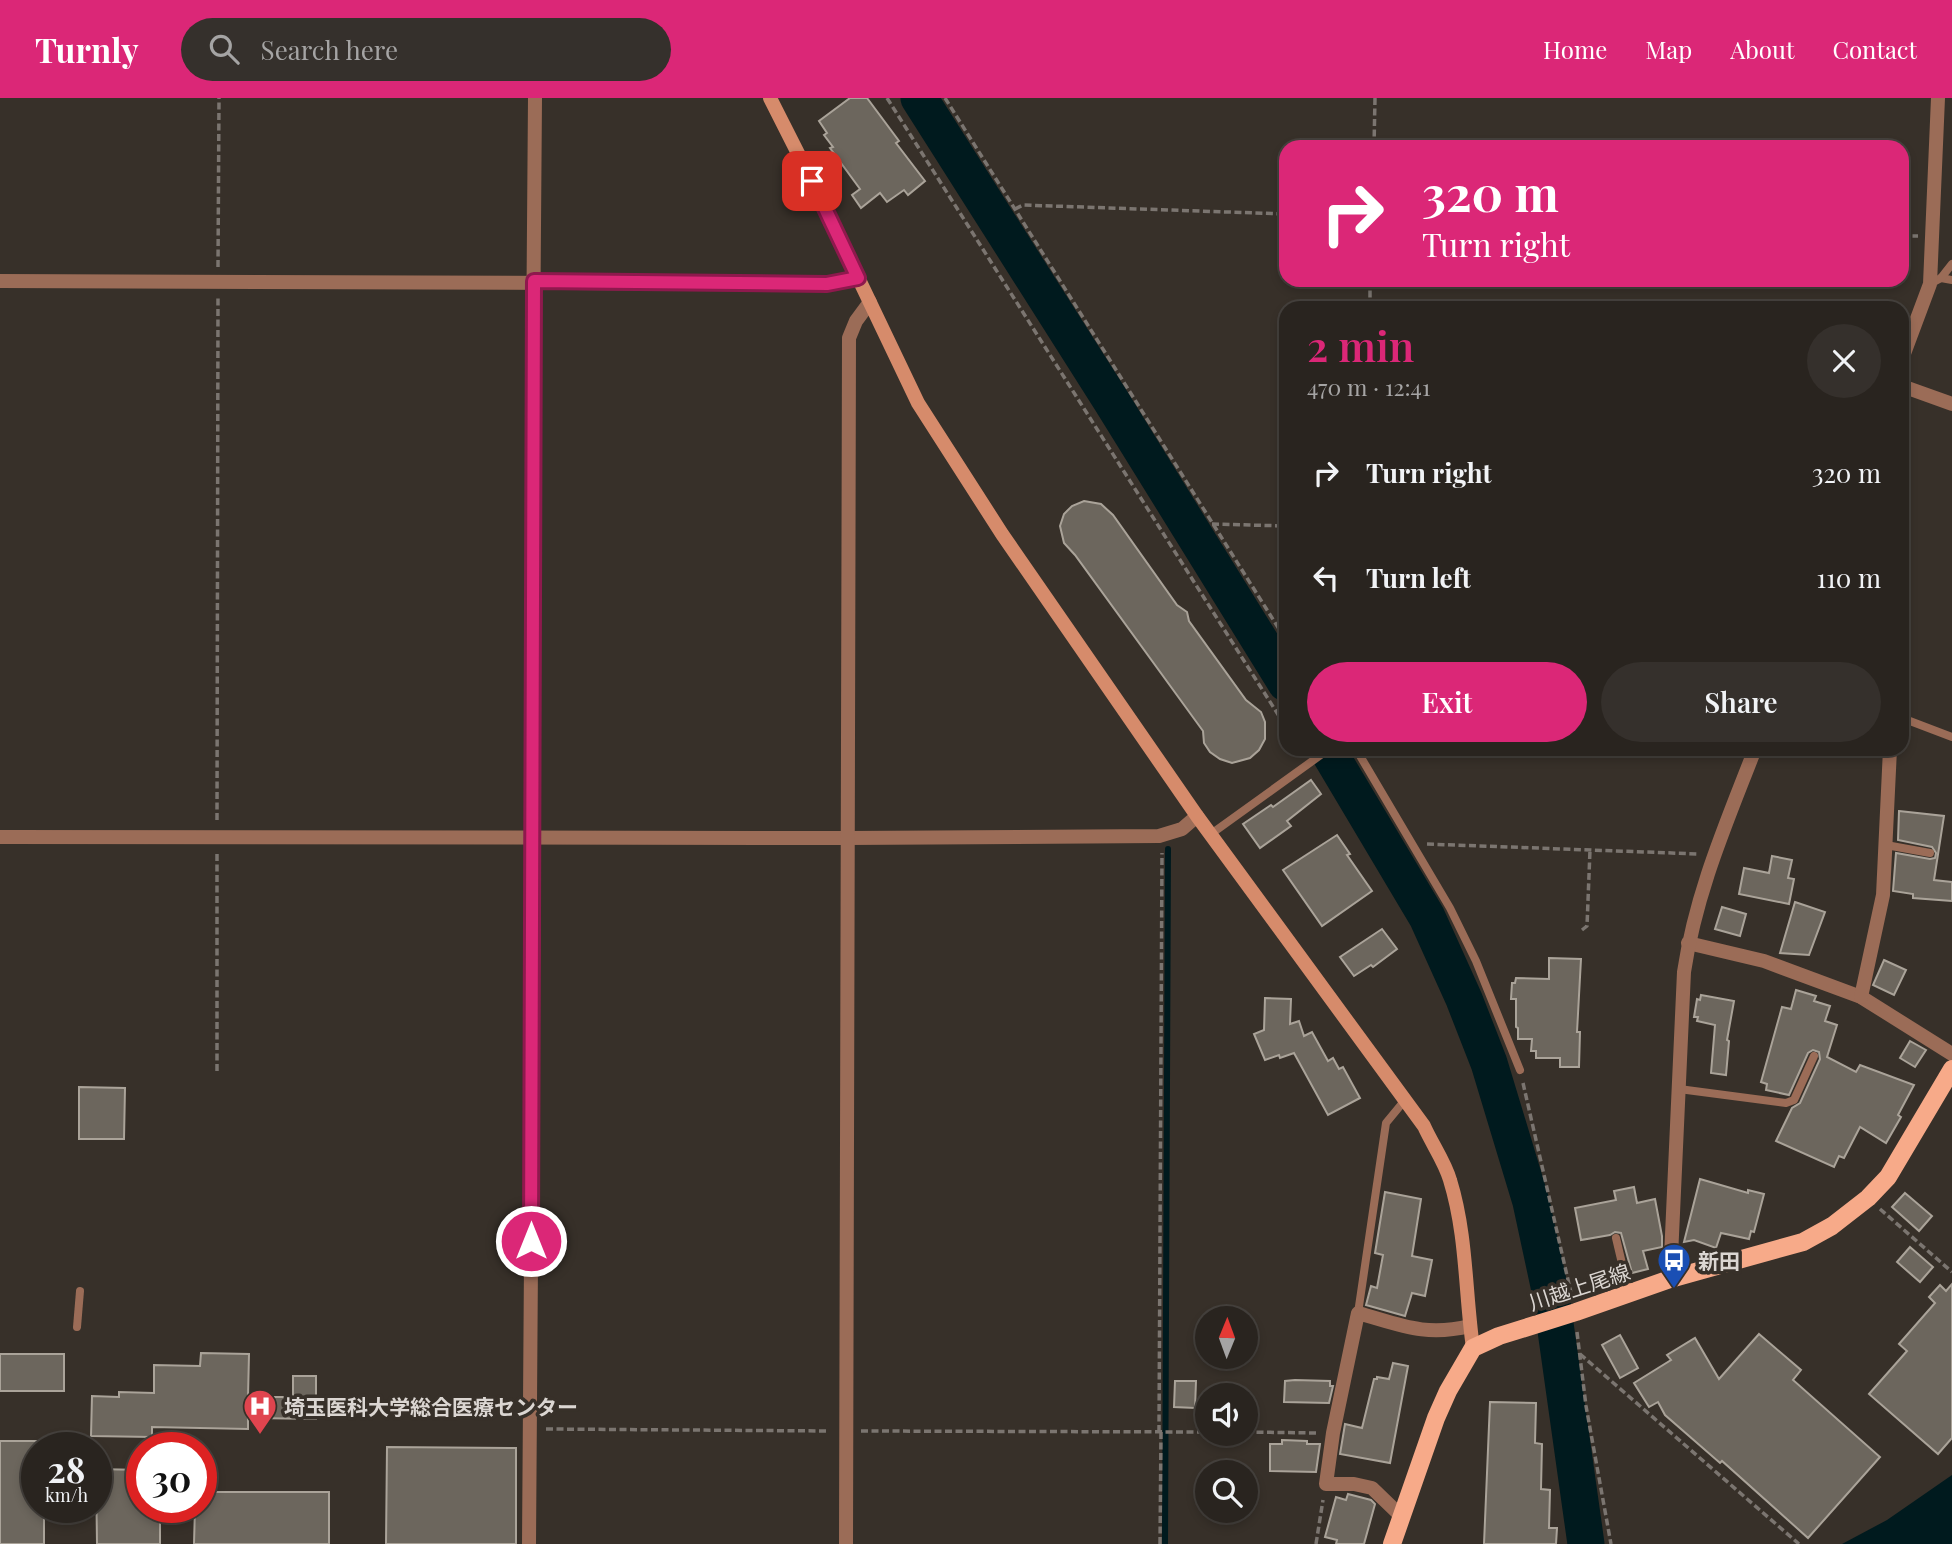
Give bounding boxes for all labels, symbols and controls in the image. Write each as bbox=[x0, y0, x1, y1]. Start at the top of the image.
search box bbox=[181, 18, 671, 81]
text: Turnly bbox=[35, 27, 139, 71]
icon: search bbox=[205, 30, 243, 68]
text: Search here bbox=[261, 32, 398, 67]
text: Home bbox=[1543, 33, 1607, 65]
text: Map bbox=[1645, 33, 1692, 65]
text: About bbox=[1730, 33, 1794, 65]
text: Contact bbox=[1832, 33, 1917, 65]
pin bbox=[782, 151, 842, 211]
text: 320 m bbox=[1422, 159, 1559, 224]
icon: arrive bbox=[793, 162, 831, 200]
icon: right bbox=[1307, 168, 1398, 259]
text: Turn right bbox=[1422, 222, 1570, 265]
text: 2 min bbox=[1307, 317, 1414, 373]
button: close bbox=[1807, 324, 1881, 398]
text: 470 m · 12:41 bbox=[1307, 371, 1430, 402]
icon: right bbox=[1307, 454, 1345, 492]
text: Turn right bbox=[1366, 455, 1492, 490]
text: 320 m bbox=[1812, 455, 1881, 490]
icon: left bbox=[1307, 559, 1345, 597]
text: Turn left bbox=[1366, 560, 1471, 595]
text: 110 m bbox=[1817, 560, 1881, 595]
button: Exit bbox=[1307, 662, 1587, 742]
button: Share bbox=[1601, 662, 1881, 742]
position arrow bbox=[494, 1204, 568, 1278]
bus stop icon: 新田 bbox=[1655, 1241, 1693, 1290]
place label: 新田 bbox=[1698, 1246, 1740, 1274]
street label: 川越上尾線 bbox=[1525, 1256, 1633, 1316]
north arrow bbox=[1195, 1306, 1258, 1368]
map controls bbox=[1195, 1306, 1258, 1523]
button: sound bbox=[1195, 1383, 1258, 1446]
hospital icon: 埼玉医科大学総合医療センター bbox=[241, 1387, 279, 1436]
place label: 埼玉医科大学総合医療センター bbox=[284, 1392, 578, 1420]
speed limit sign: 30 bbox=[126, 1432, 217, 1523]
text: 28 bbox=[48, 1445, 85, 1492]
button: search bbox=[1195, 1460, 1258, 1523]
text: km/h bbox=[45, 1483, 88, 1507]

